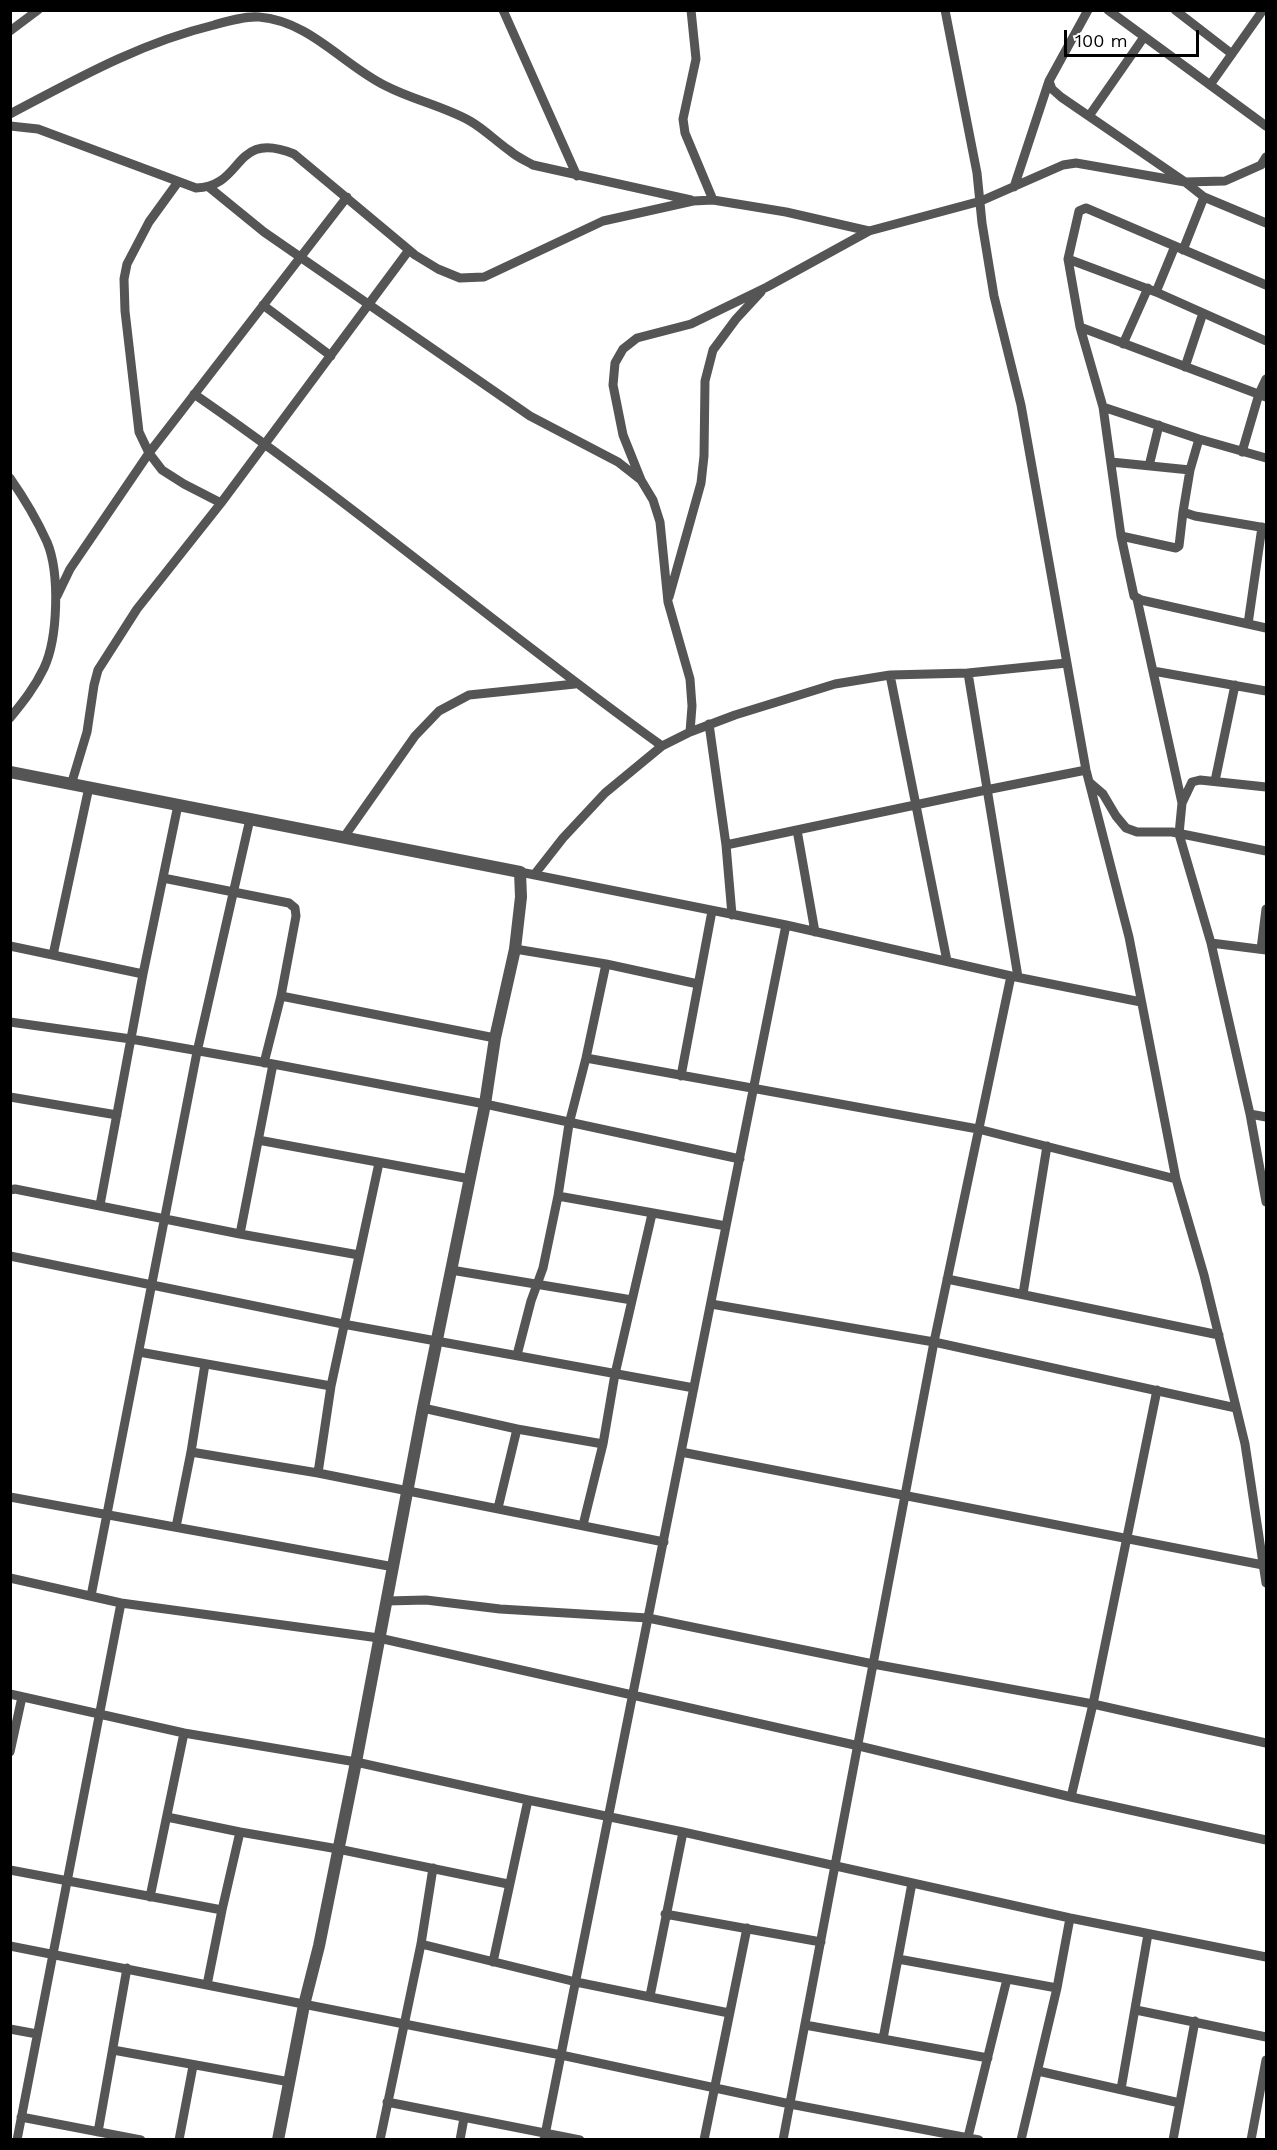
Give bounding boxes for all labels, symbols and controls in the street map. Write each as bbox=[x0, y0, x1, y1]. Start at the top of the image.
scale bar bbox=[1067, 18, 1202, 56]
text: 100 m bbox=[1075, 30, 1128, 51]

